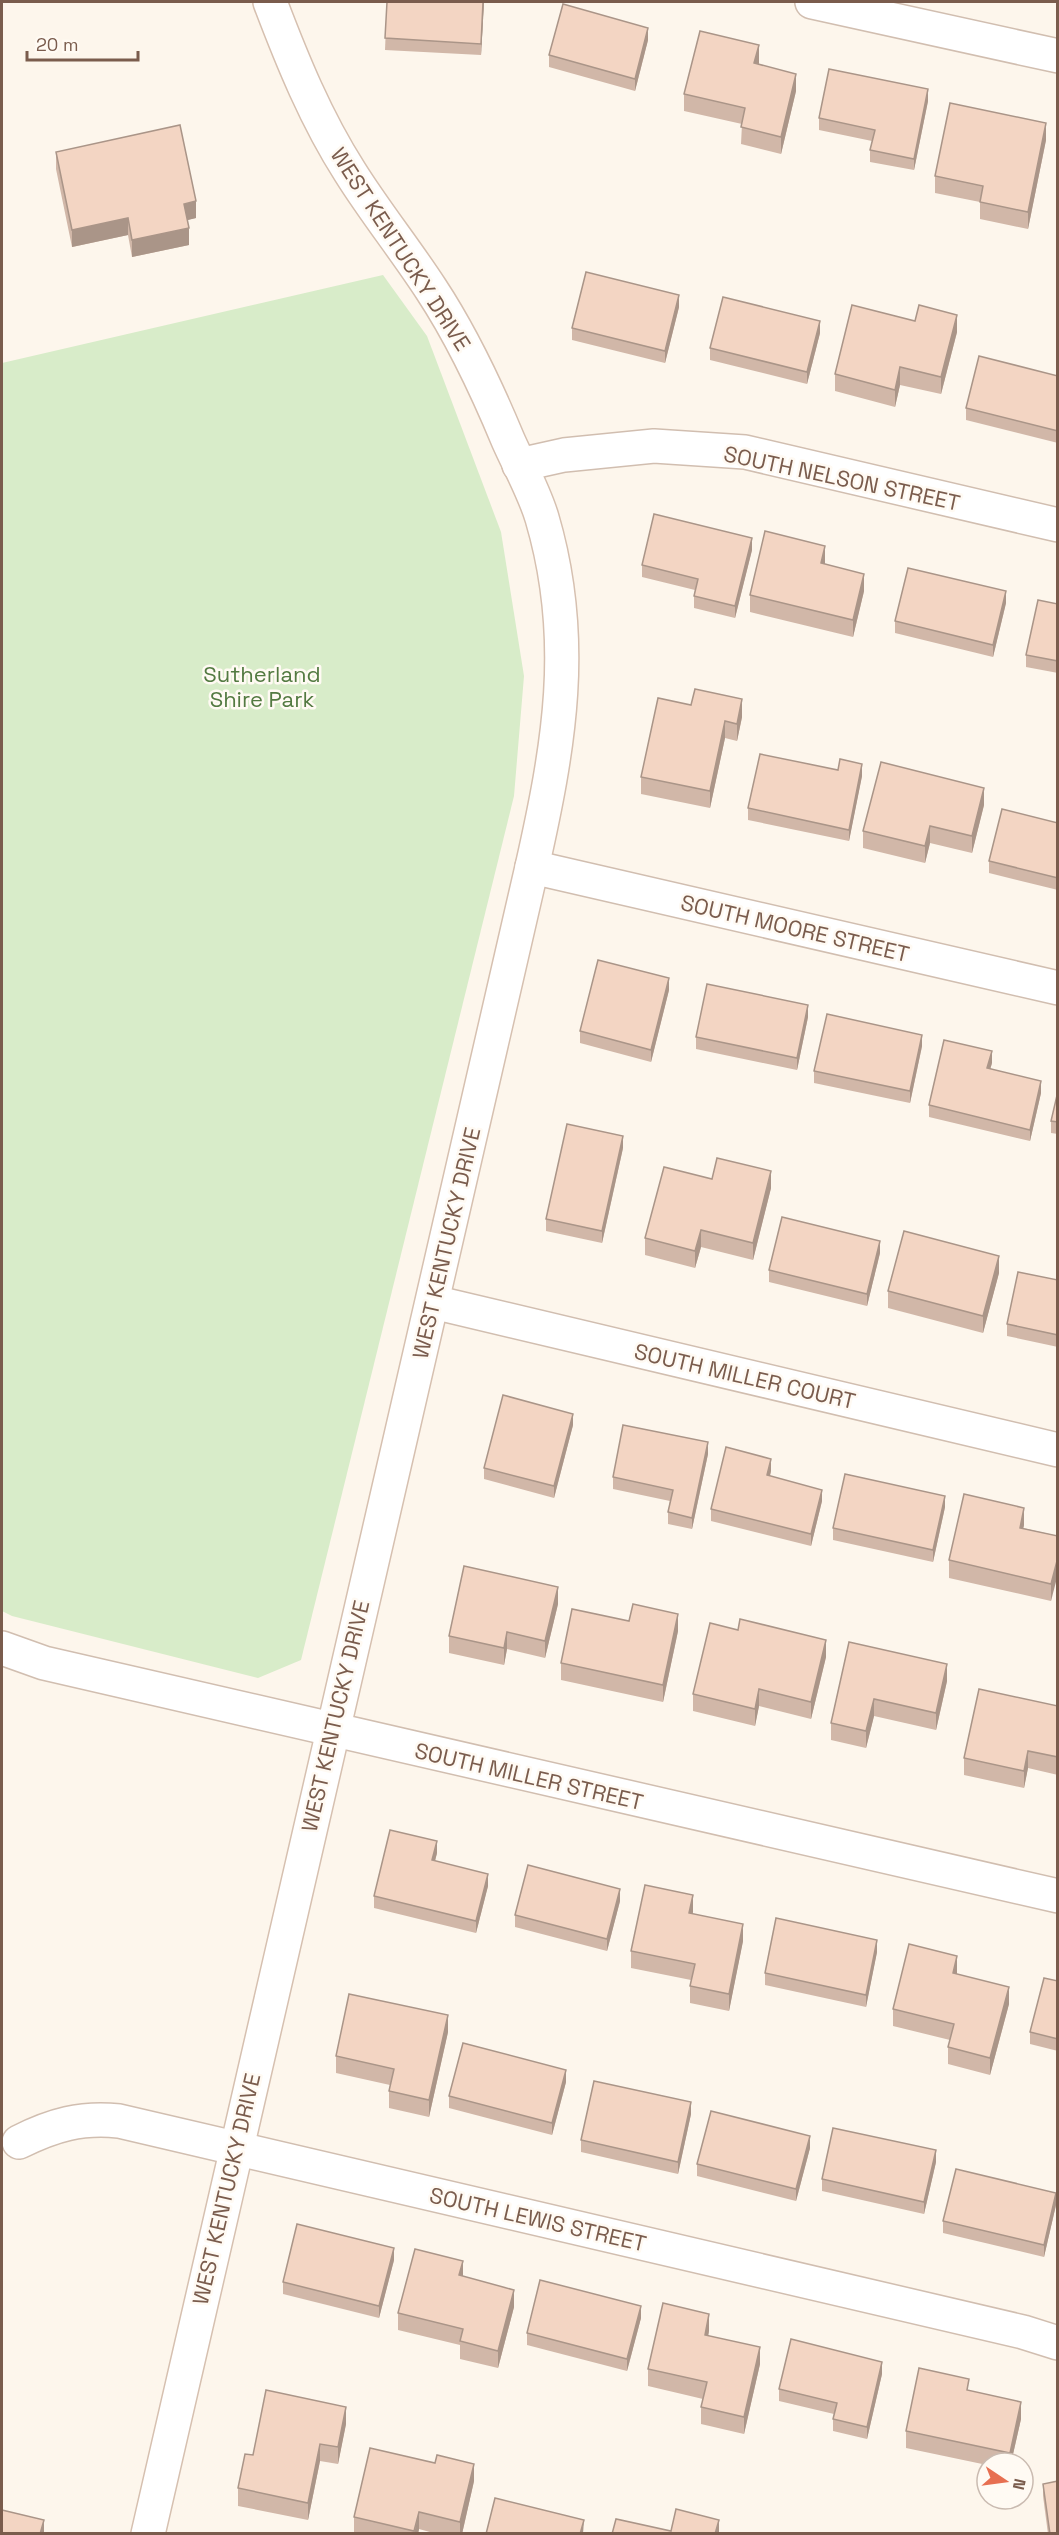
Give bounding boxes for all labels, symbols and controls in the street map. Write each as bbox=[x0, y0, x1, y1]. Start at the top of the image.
scale bar bbox=[27, 24, 138, 62]
text: 20 m bbox=[36, 33, 79, 56]
street label: WEST KENTUCKY DRIVE bbox=[325, 142, 477, 356]
street label: SOUTH NELSON STREET bbox=[721, 439, 963, 517]
park label: Sutherland Shire Park bbox=[203, 660, 321, 713]
street label: SOUTH MOORE STREET bbox=[678, 888, 912, 968]
street label: WEST KENTUCKY DRIVE bbox=[406, 1125, 486, 1361]
street label: SOUTH MILLER COURT bbox=[632, 1337, 858, 1415]
street label: WEST KENTUCKY DRIVE bbox=[295, 1598, 375, 1834]
street label: SOUTH MILLER STREET bbox=[412, 1736, 646, 1816]
street label: WEST KENTUCKY DRIVE bbox=[186, 2071, 266, 2307]
street label: SOUTH LEWIS STREET bbox=[427, 2180, 649, 2258]
north arrow bbox=[975, 2451, 1035, 2511]
text: N bbox=[1008, 2477, 1031, 2492]

